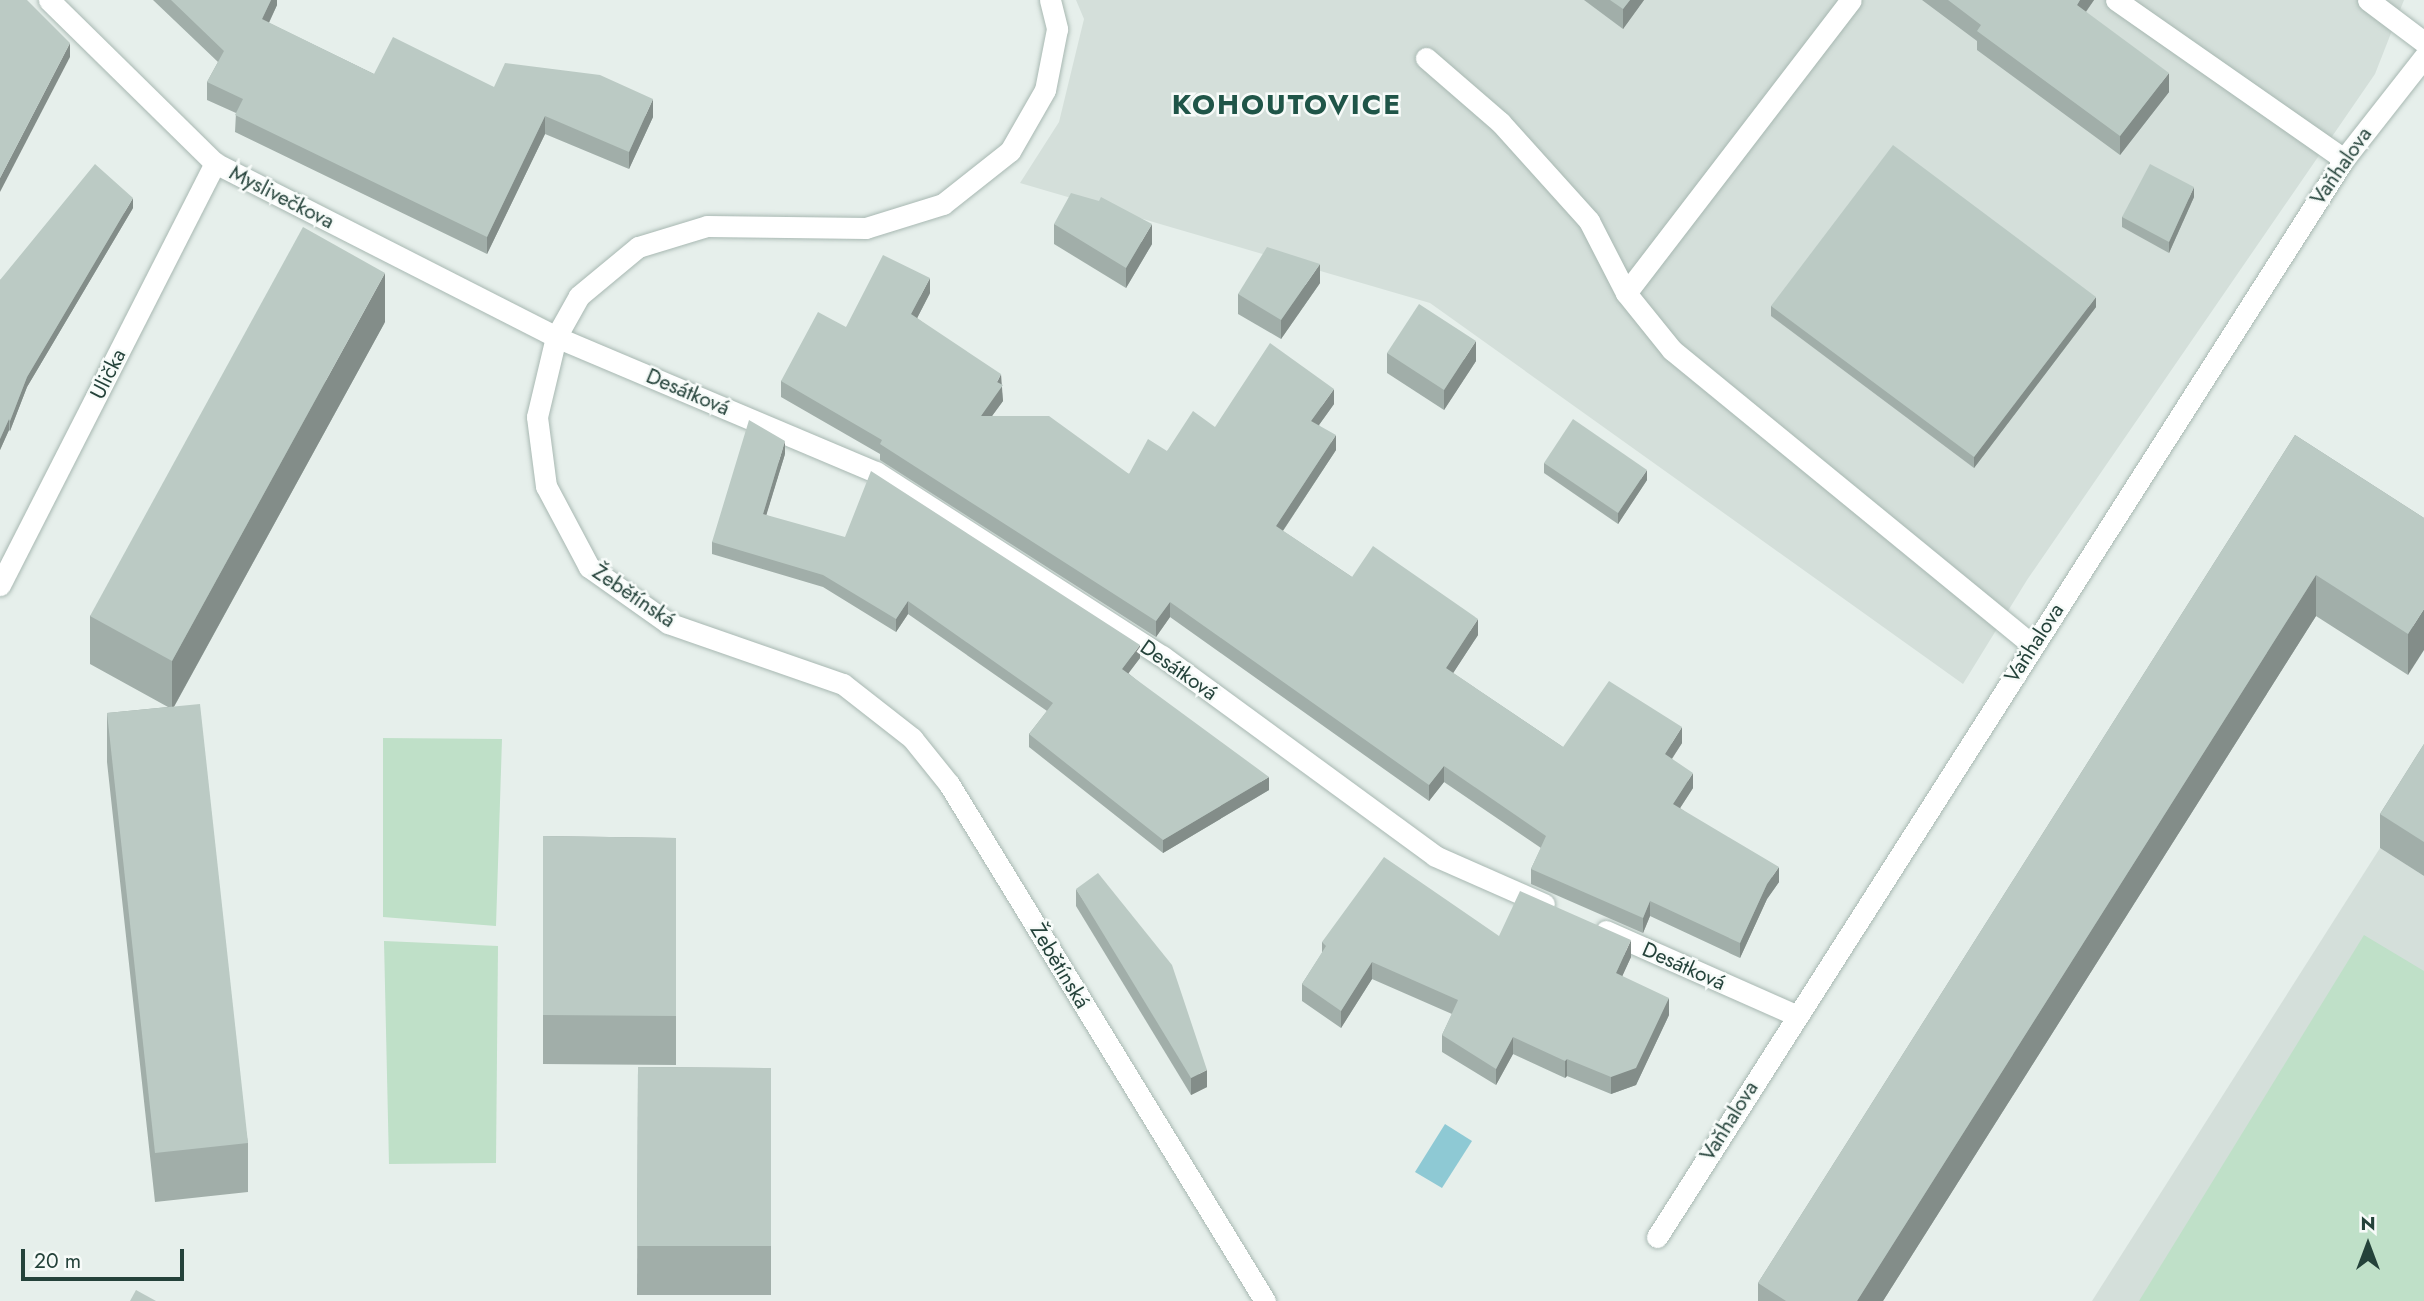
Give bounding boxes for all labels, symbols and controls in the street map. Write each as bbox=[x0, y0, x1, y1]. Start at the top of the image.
district label: KOHOUTOVICE bbox=[1173, 88, 1401, 122]
street label: Vaňhalova bbox=[2305, 122, 2377, 210]
street label: Myslivečkova bbox=[225, 160, 339, 234]
street label: Ulička bbox=[85, 345, 131, 403]
street label: Desátková bbox=[642, 363, 734, 421]
street label: Žebětínská bbox=[588, 559, 680, 633]
street label: Vaňhalova bbox=[1999, 599, 2069, 687]
street label: Desátková bbox=[1136, 634, 1222, 706]
street label: Žebětínská bbox=[1025, 919, 1095, 1013]
street label: Desátková bbox=[1639, 937, 1729, 995]
street label: Vaňhalova bbox=[1695, 1076, 1763, 1166]
north arrow bbox=[2333, 1210, 2403, 1280]
text: N bbox=[2360, 1210, 2376, 1237]
scale bar bbox=[24, 1234, 187, 1278]
text: 20 m bbox=[34, 1246, 81, 1276]

